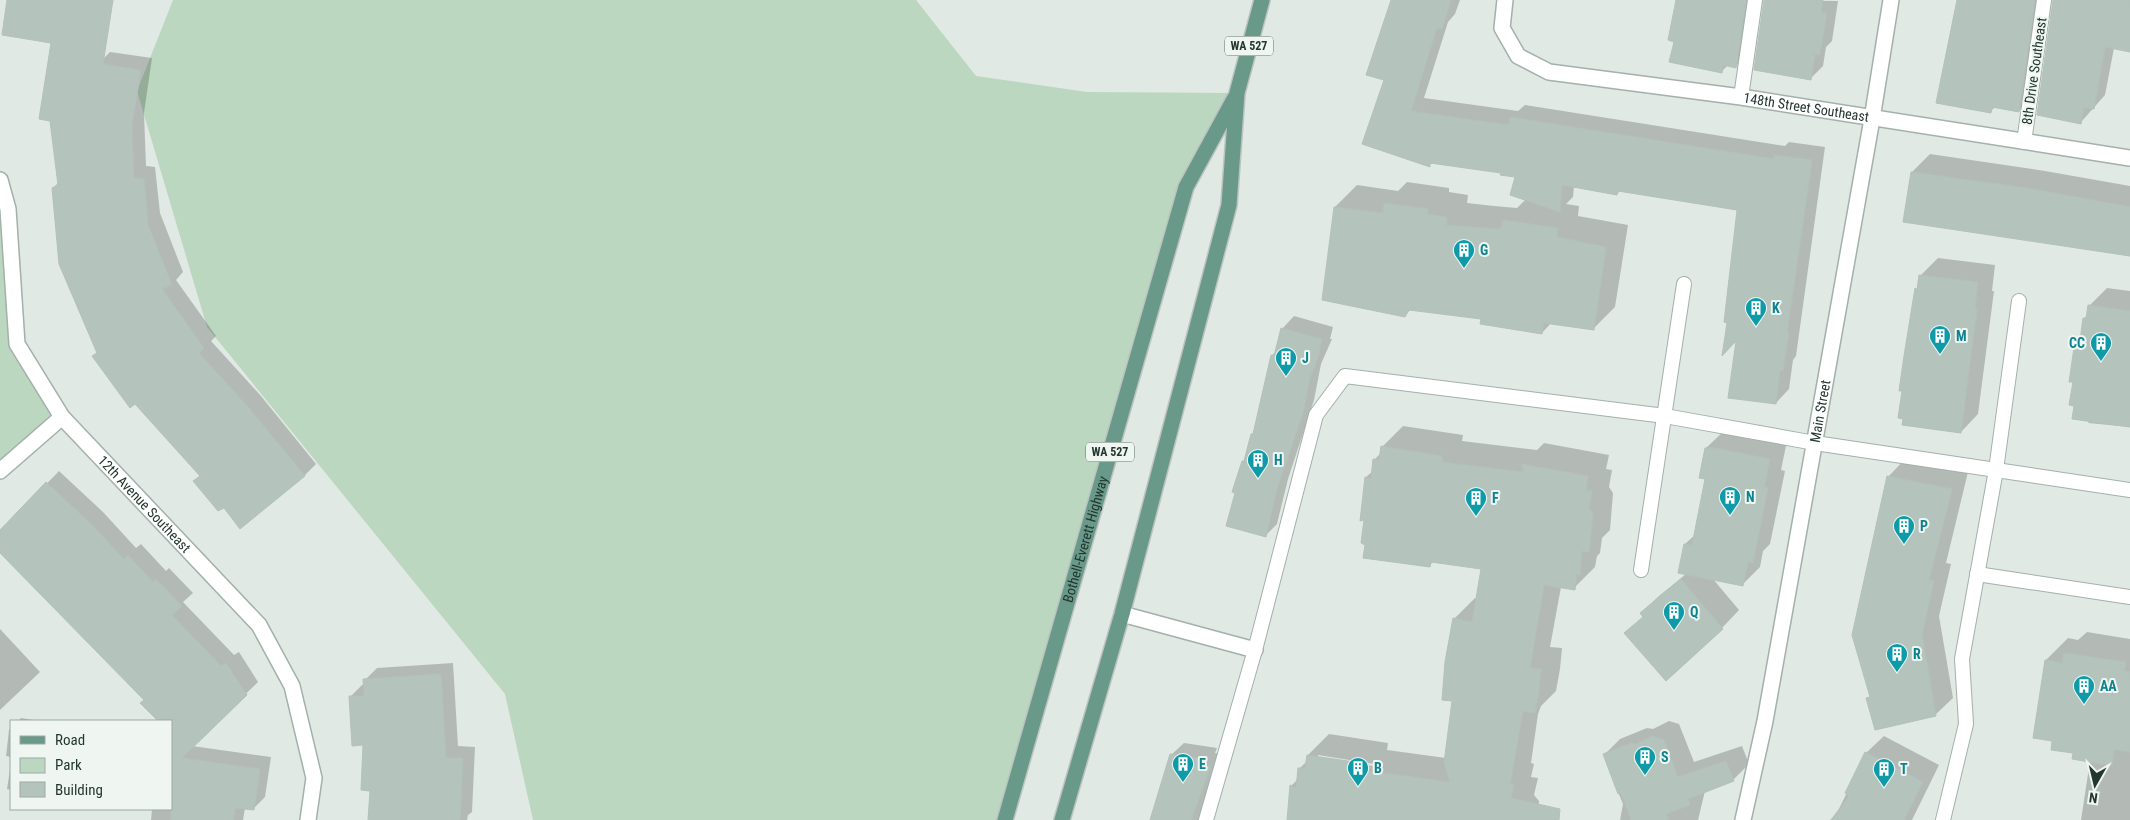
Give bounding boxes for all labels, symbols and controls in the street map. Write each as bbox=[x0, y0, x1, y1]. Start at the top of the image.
street label: 8th Drive Southeast bbox=[2019, 16, 2049, 126]
road number: WA 527 bbox=[1225, 36, 1273, 56]
street label: 148th Street Southeast bbox=[1742, 90, 1870, 125]
building icon: G bbox=[1452, 238, 1476, 269]
place label: G bbox=[1480, 242, 1488, 258]
building icon: K bbox=[1744, 296, 1768, 327]
place label: K bbox=[1772, 300, 1780, 316]
building icon: M bbox=[1928, 324, 1952, 355]
place label: M bbox=[1956, 328, 1967, 344]
building icon: CC bbox=[2089, 331, 2113, 362]
place label: CC bbox=[2069, 335, 2085, 351]
building icon: J bbox=[1274, 346, 1298, 377]
place label: J bbox=[1302, 350, 1309, 366]
street label: Main Street bbox=[1807, 379, 1833, 444]
road number: WA 527 bbox=[1086, 442, 1134, 462]
building icon: H bbox=[1246, 448, 1270, 479]
street label: 12th Avenue Southeast bbox=[95, 452, 194, 556]
place label: H bbox=[1274, 452, 1283, 468]
street label: Bothell-Everett Highway bbox=[1060, 474, 1111, 604]
building icon: N bbox=[1718, 485, 1742, 516]
building icon: F bbox=[1464, 486, 1488, 517]
place label: N bbox=[1746, 489, 1755, 505]
place label: F bbox=[1492, 490, 1499, 506]
building icon: P bbox=[1892, 514, 1916, 545]
place label: P bbox=[1920, 518, 1928, 534]
building icon: Q bbox=[1662, 600, 1686, 631]
place label: Q bbox=[1690, 604, 1698, 620]
building icon: R bbox=[1885, 642, 1909, 673]
place label: R bbox=[1913, 646, 1921, 662]
building icon: AA bbox=[2072, 674, 2096, 705]
place label: AA bbox=[2100, 678, 2117, 694]
legend bbox=[10, 720, 172, 810]
text: Road bbox=[55, 731, 85, 749]
building icon: S bbox=[1633, 745, 1657, 776]
place label: S bbox=[1661, 749, 1669, 765]
building icon: E bbox=[1171, 752, 1195, 783]
text: Park bbox=[55, 756, 82, 774]
place label: E bbox=[1199, 756, 1206, 772]
building icon: B bbox=[1346, 756, 1370, 787]
building icon: T bbox=[1872, 757, 1896, 788]
place label: B bbox=[1374, 760, 1382, 776]
north arrow bbox=[2070, 760, 2120, 810]
place label: T bbox=[1900, 761, 1908, 777]
text: Building bbox=[55, 781, 103, 799]
text: N bbox=[2088, 789, 2099, 806]

